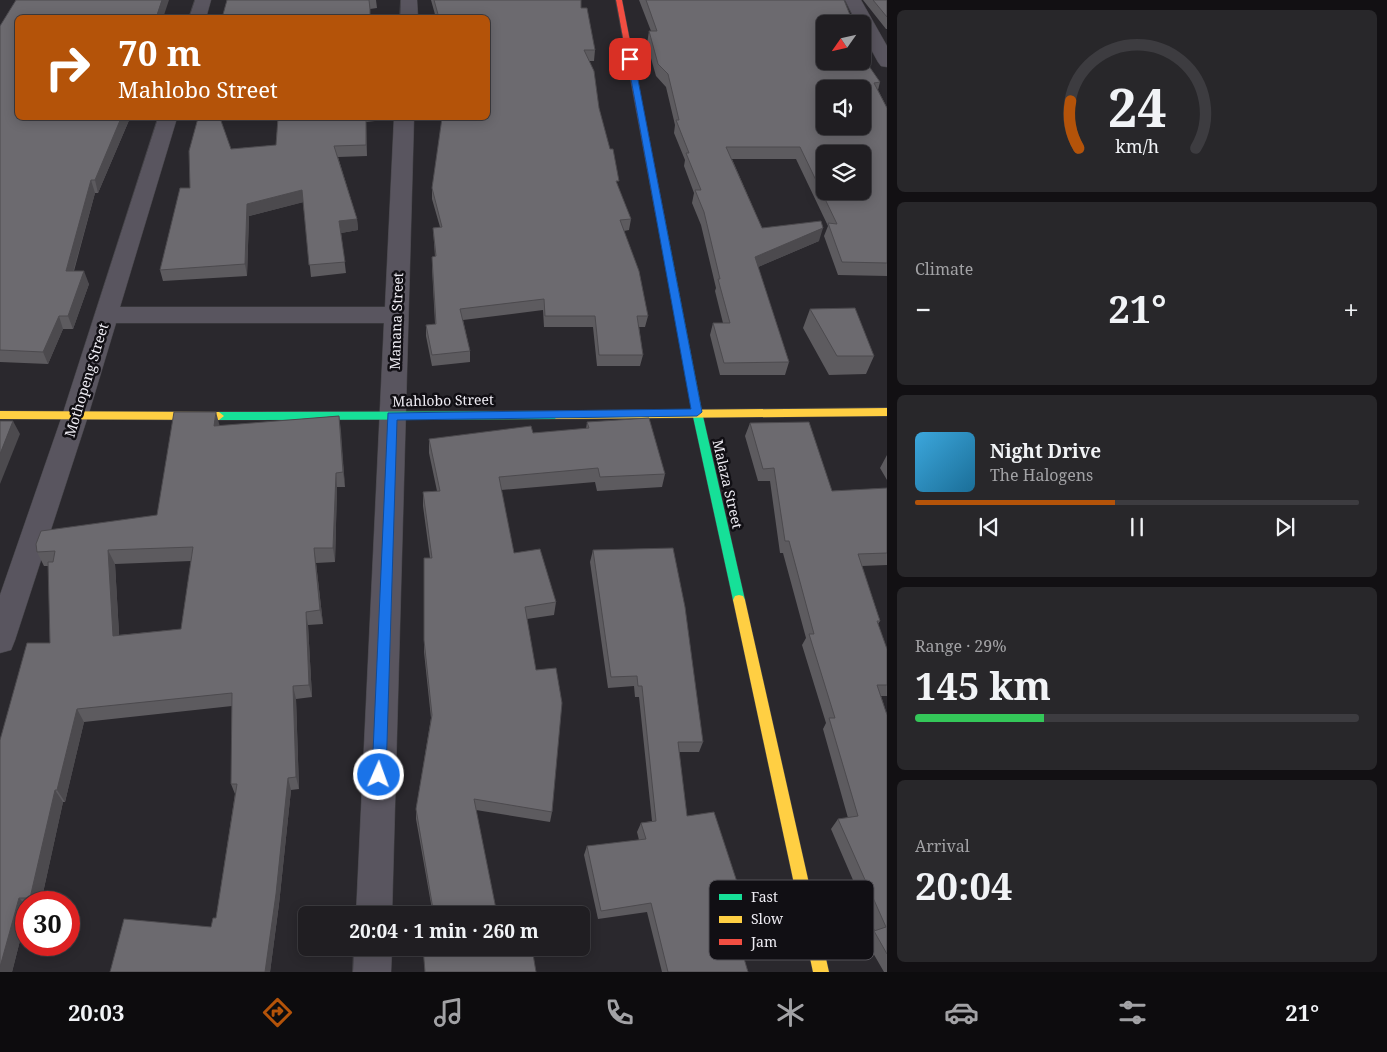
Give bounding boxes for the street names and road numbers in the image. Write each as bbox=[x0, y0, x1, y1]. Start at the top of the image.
street label: Manana Street bbox=[385, 272, 407, 370]
street label: Mothopeng Street bbox=[60, 321, 112, 439]
street label: Mahlobo Street bbox=[392, 390, 494, 410]
street label: Malaza Street bbox=[709, 438, 748, 531]

